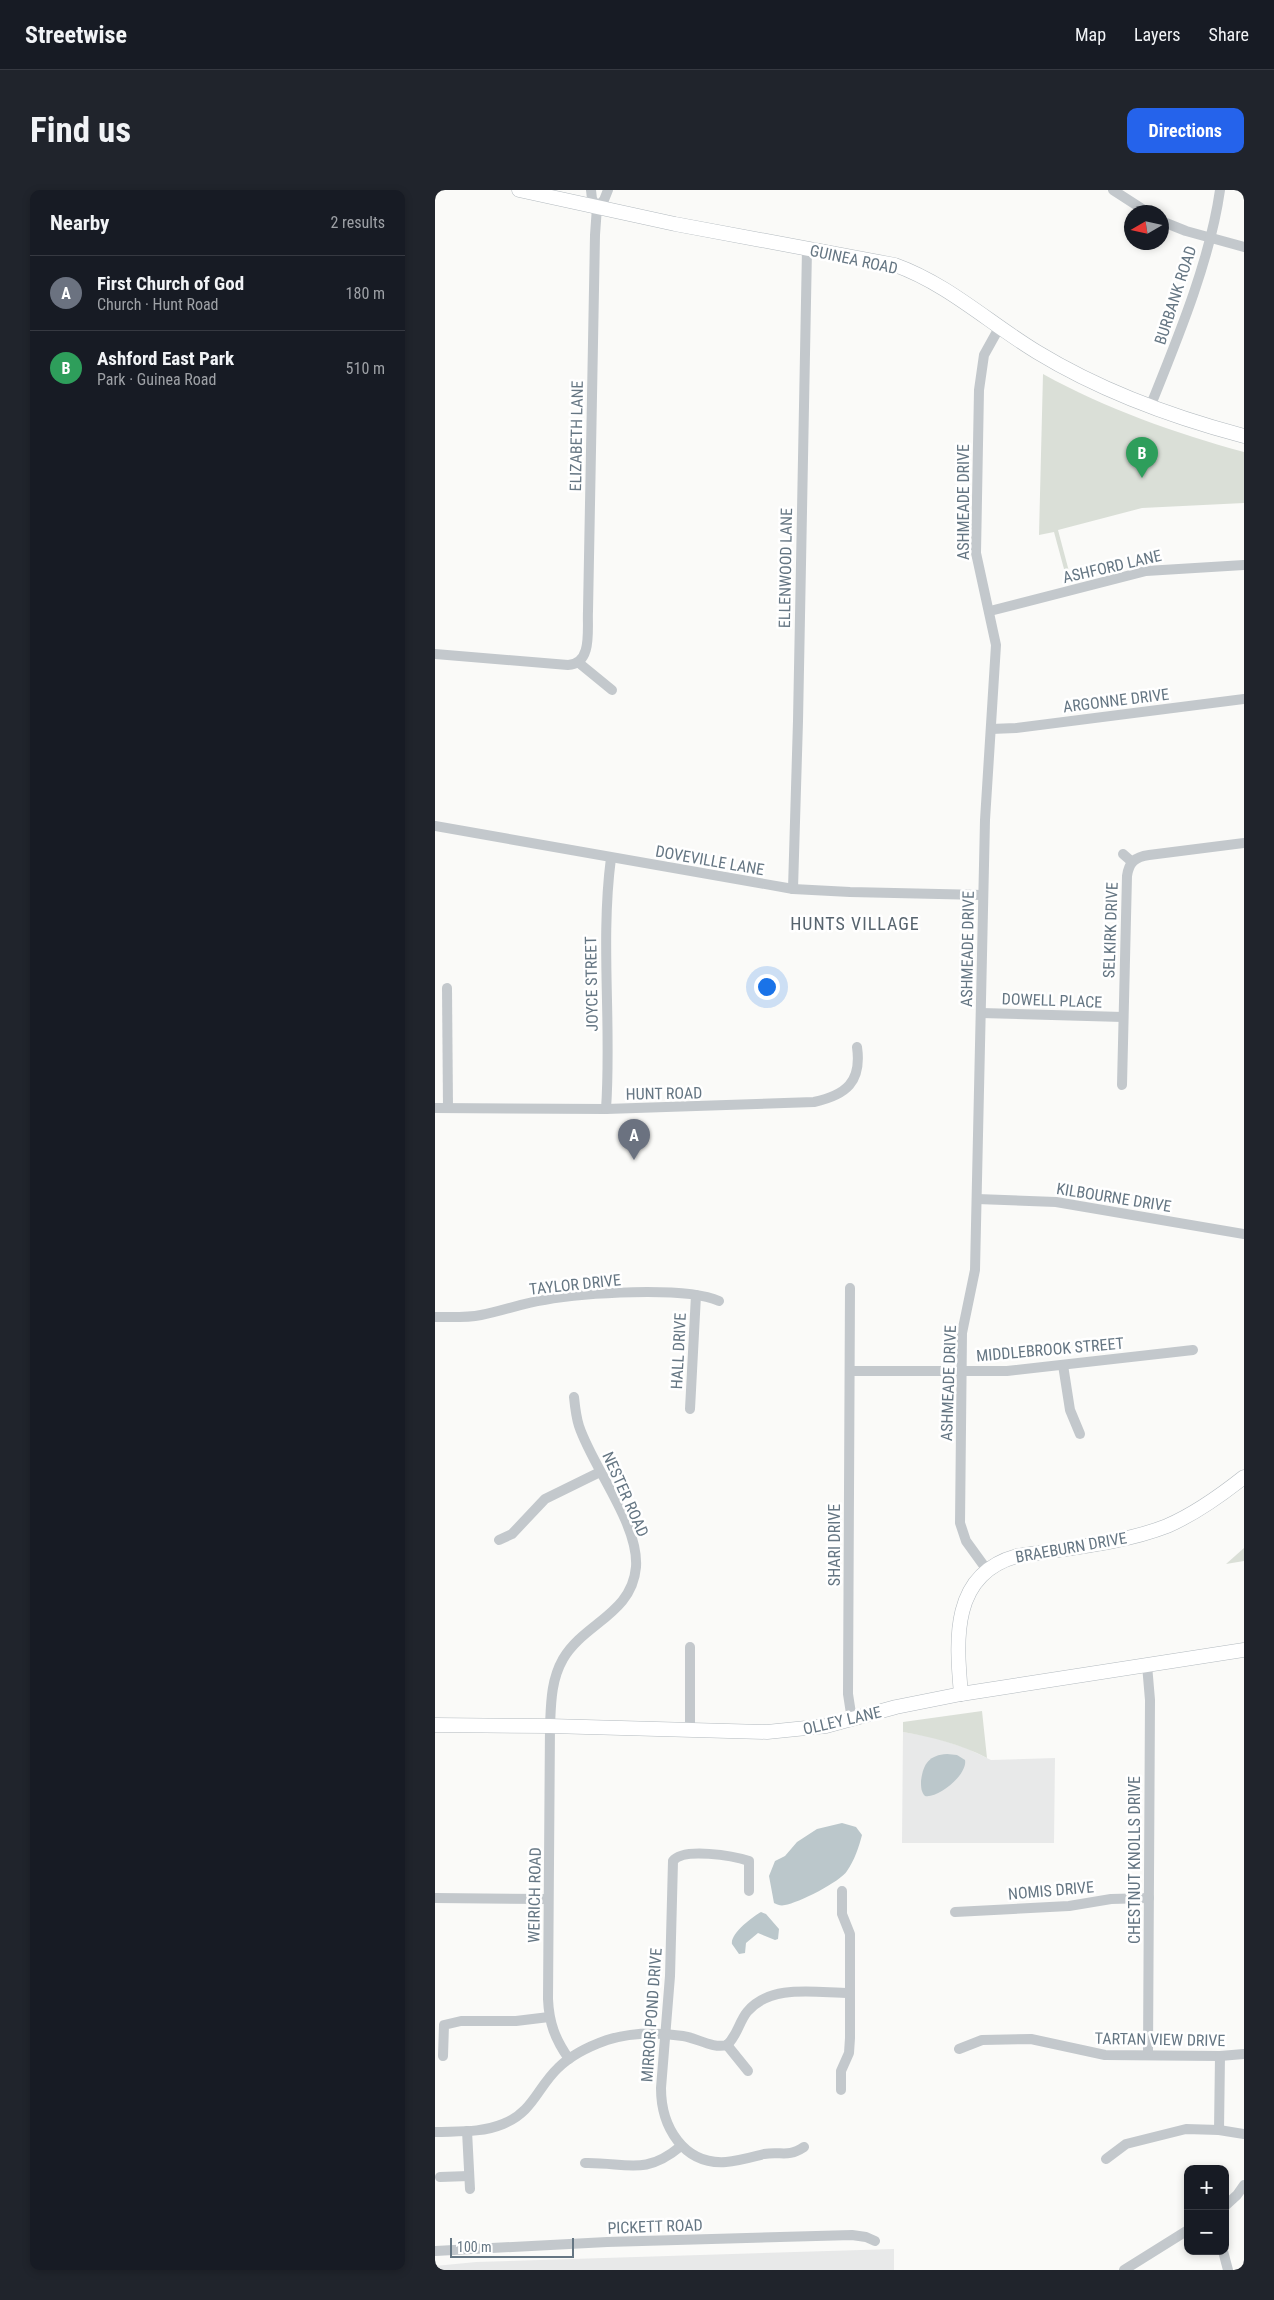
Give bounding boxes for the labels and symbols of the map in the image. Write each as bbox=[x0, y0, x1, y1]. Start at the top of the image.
north arrow bbox=[1124, 205, 1169, 250]
street label: GUINEA ROAD bbox=[808, 241, 900, 278]
street label: BURBANK ROAD bbox=[1151, 243, 1200, 347]
street label: ELIZABETH LANE bbox=[566, 380, 587, 492]
pin: B bbox=[1126, 437, 1158, 478]
street label: ASHMEADE DRIVE bbox=[954, 444, 973, 560]
street label: ELLENWOOD LANE bbox=[775, 508, 796, 628]
street label: ASHFORD LANE bbox=[1061, 546, 1163, 587]
street label: ARGONNE DRIVE bbox=[1062, 685, 1170, 716]
street label: DOVEVILLE LANE bbox=[654, 842, 766, 879]
street label: SELKIRK DRIVE bbox=[1099, 882, 1122, 978]
street label: ASHMEADE DRIVE bbox=[957, 891, 978, 1007]
district label: HUNTS VILLAGE bbox=[790, 913, 920, 934]
street label: JOYCE STREET bbox=[581, 936, 602, 1032]
your location bbox=[754, 974, 780, 1000]
street label: DOWELL PLACE bbox=[1001, 989, 1103, 1012]
street label: HUNT ROAD bbox=[626, 1083, 702, 1104]
pin: A bbox=[618, 1119, 650, 1160]
street label: KILBOURNE DRIVE bbox=[1055, 1179, 1173, 1216]
street label: TAYLOR DRIVE bbox=[528, 1270, 622, 1299]
street label: HALL DRIVE bbox=[667, 1312, 690, 1390]
street label: ASHMEADE DRIVE bbox=[937, 1325, 960, 1441]
street label: MIDDLEBROOK STREET bbox=[975, 1334, 1125, 1365]
street label: NESTER ROAD bbox=[598, 1449, 653, 1540]
street label: SHARI DRIVE bbox=[825, 1504, 844, 1586]
street label: BRAEBURN DRIVE bbox=[1014, 1528, 1128, 1567]
street label: OLLEY LANE bbox=[801, 1702, 883, 1739]
street label: CHESTNUT KNOLLS DRIVE bbox=[1125, 1776, 1144, 1944]
street label: WEIRICH ROAD bbox=[524, 1847, 545, 1943]
street label: NOMIS DRIVE bbox=[1007, 1877, 1095, 1904]
street label: MIRROR POND DRIVE bbox=[637, 1947, 666, 2083]
street label: TARTAN VIEW DRIVE bbox=[1095, 2029, 1226, 2050]
street label: PICKETT ROAD bbox=[607, 2215, 703, 2238]
scale bar bbox=[450, 2235, 574, 2258]

